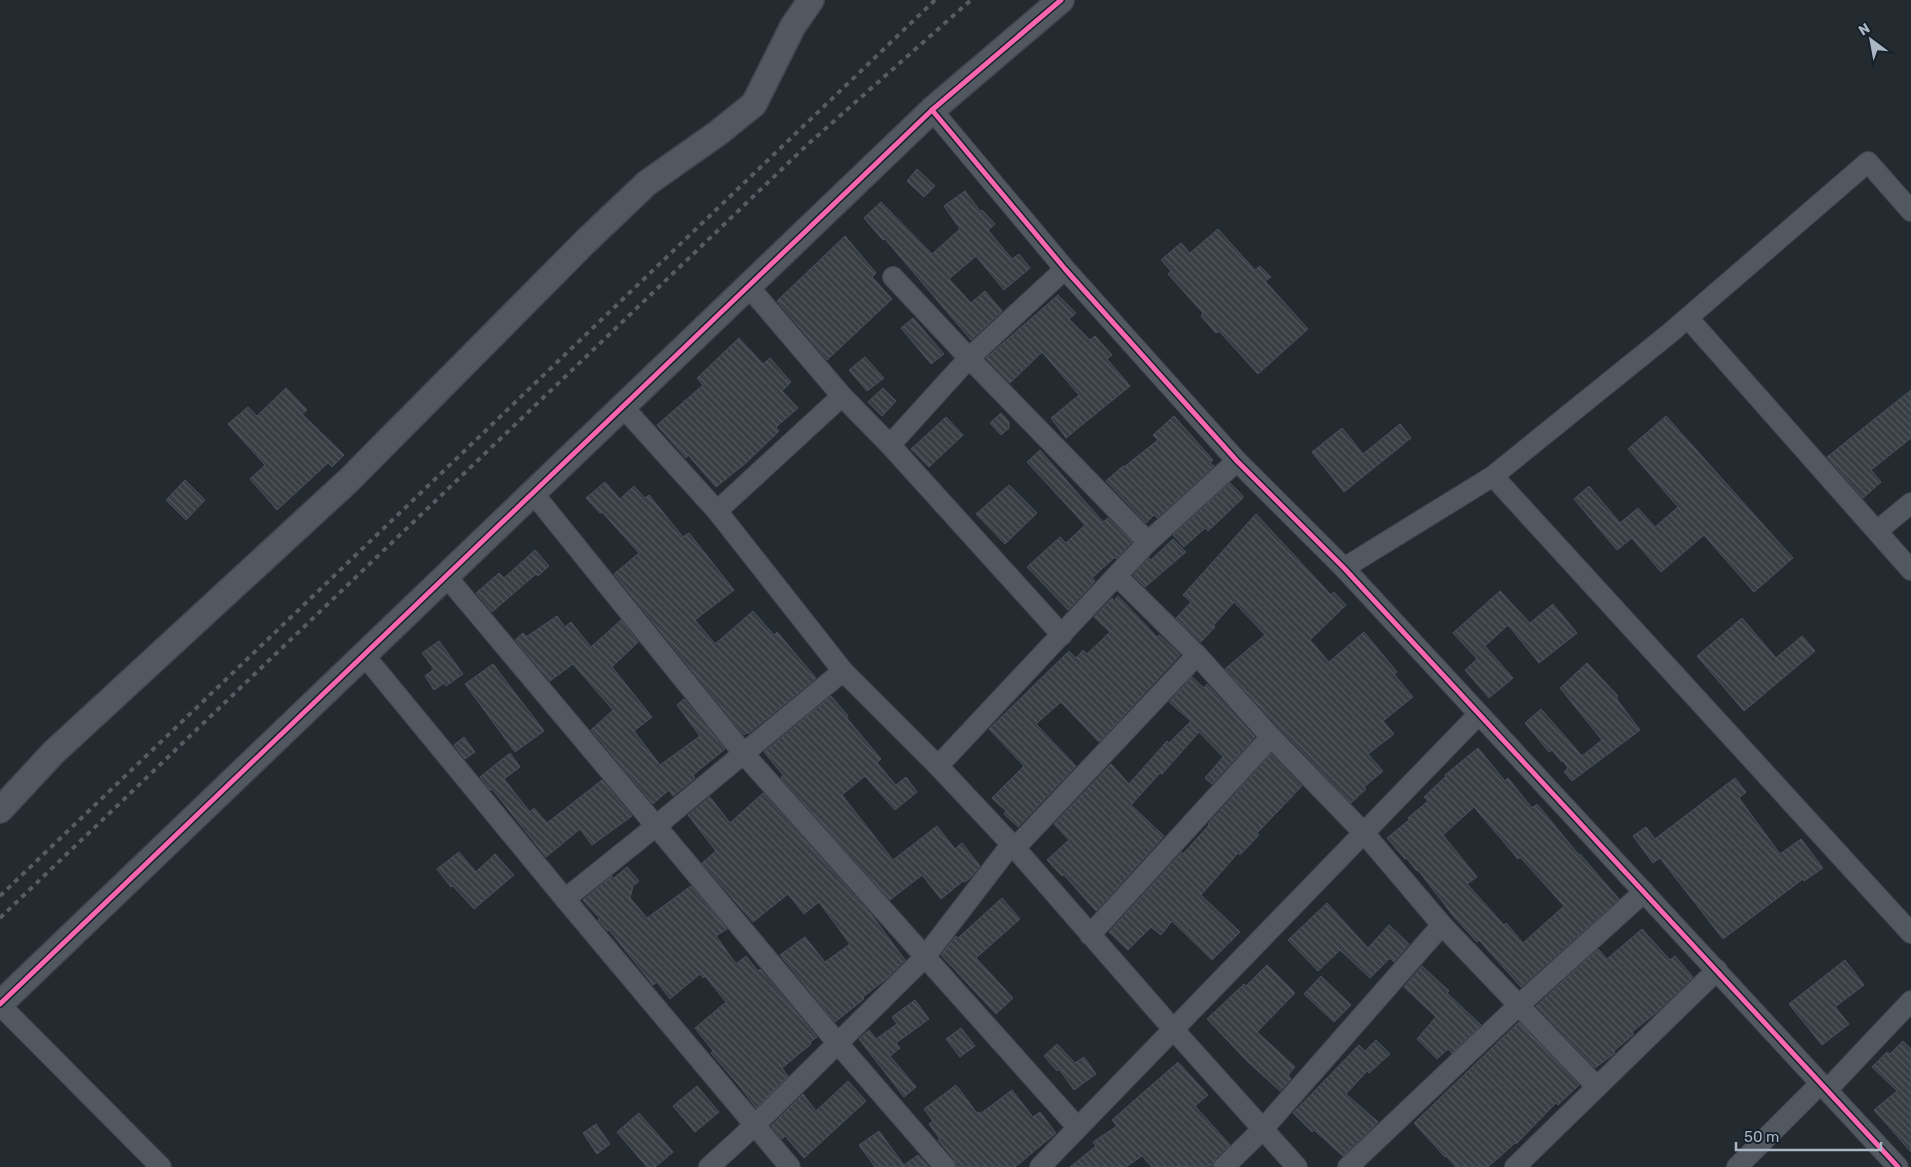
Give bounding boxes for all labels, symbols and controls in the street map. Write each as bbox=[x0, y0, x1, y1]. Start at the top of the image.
north arrow bbox=[1846, 15, 1896, 65]
text: N bbox=[1856, 20, 1873, 39]
scale bar bbox=[1736, 1120, 1881, 1152]
text: 50 m bbox=[1744, 1128, 1779, 1146]

